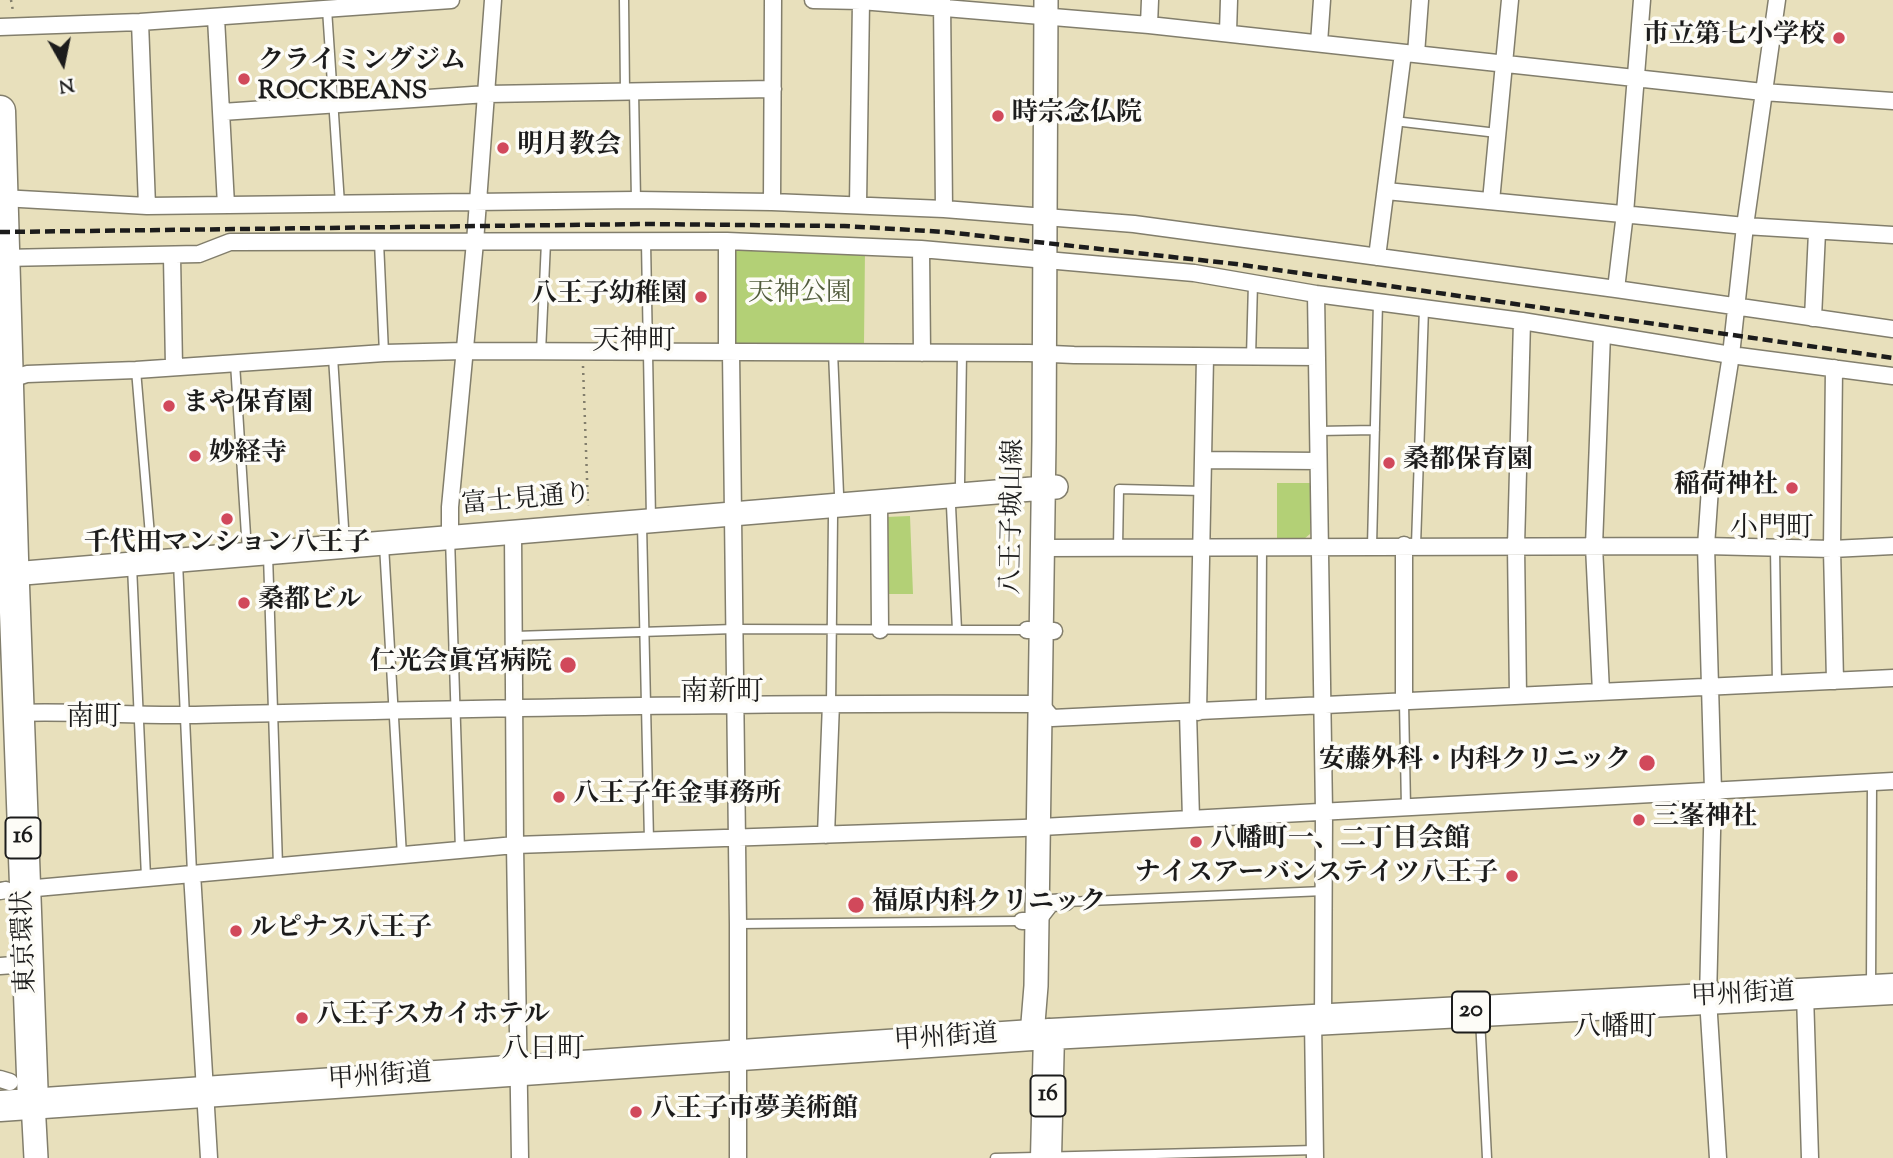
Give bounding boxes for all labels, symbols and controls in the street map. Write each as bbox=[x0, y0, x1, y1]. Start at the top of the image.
place label: 市立第七小学校 bbox=[1643, 22, 1825, 54]
north arrow bbox=[28, 28, 98, 98]
marker: 市立第七小学校 bbox=[1831, 30, 1847, 46]
place label: クライミングジム ROCKBEANS bbox=[258, 48, 466, 110]
text: N bbox=[57, 70, 76, 99]
marker: クライミングジム ROCKBEANS bbox=[236, 71, 252, 87]
place label: 時宗念仏院 bbox=[1012, 100, 1142, 132]
marker: 時宗念仏院 bbox=[990, 108, 1006, 124]
place label: 明月教会 bbox=[517, 132, 621, 164]
marker: 明月教会 bbox=[495, 140, 511, 156]
park label: 天神公園 bbox=[748, 280, 852, 312]
place label: 八王子幼稚園 bbox=[531, 281, 687, 313]
marker: 八王子幼稚園 bbox=[693, 289, 709, 305]
district label: 天神町 bbox=[592, 327, 676, 361]
place label: まや保育園 bbox=[183, 390, 313, 422]
marker: まや保育園 bbox=[161, 398, 177, 414]
street label: 八王子城山線 bbox=[998, 439, 1032, 595]
place label: 妙経寺 bbox=[209, 440, 287, 472]
place label: 桑都保育園 bbox=[1403, 447, 1533, 479]
marker: 妙経寺 bbox=[187, 448, 203, 464]
marker: 桑都保育園 bbox=[1381, 455, 1397, 471]
place label: 稲荷神社 bbox=[1674, 472, 1778, 504]
marker: 稲荷神社 bbox=[1784, 480, 1800, 496]
street label: 富士見通り bbox=[460, 481, 592, 523]
marker: 千代田マンション八王子 bbox=[219, 511, 235, 527]
district label: 小門町 bbox=[1730, 514, 1814, 548]
place label: 千代田マンション八王子 bbox=[84, 530, 370, 562]
place label: 桑都ビル bbox=[258, 587, 362, 619]
marker: 桑都ビル bbox=[236, 595, 252, 611]
place label: 仁光会眞宮病院 bbox=[370, 649, 552, 681]
marker: 仁光会眞宮病院 bbox=[558, 655, 578, 675]
district label: 南新町 bbox=[680, 678, 764, 712]
district label: 南町 bbox=[66, 703, 122, 737]
place label: 安藤外科・内科クリニック bbox=[1319, 747, 1631, 779]
marker: 安藤外科・内科クリニック bbox=[1637, 753, 1657, 773]
place label: 八王子年金事務所 bbox=[573, 781, 781, 813]
marker: 八王子年金事務所 bbox=[551, 789, 567, 805]
place label: 三峯神社 bbox=[1653, 804, 1757, 836]
marker: 三峯神社 bbox=[1631, 812, 1647, 828]
road number: 16 bbox=[5, 818, 40, 858]
place label: 八幡町一、二丁目会館 bbox=[1210, 826, 1470, 858]
marker: 八幡町一、二丁目会館 bbox=[1188, 834, 1204, 850]
place label: ナイスアーバンステイツ八王子 bbox=[1135, 860, 1498, 892]
marker: ナイスアーバンステイツ八王子 bbox=[1504, 868, 1520, 884]
street label: 東京環状 bbox=[10, 889, 44, 995]
place label: 福原内科クリニック bbox=[872, 889, 1106, 921]
marker: 福原内科クリニック bbox=[846, 895, 866, 915]
place label: ルピナス八王子 bbox=[250, 915, 432, 947]
marker: ルピナス八王子 bbox=[228, 923, 244, 939]
street label: 甲州街道 bbox=[1690, 979, 1796, 1015]
road number: 20 bbox=[1452, 992, 1490, 1032]
place label: 八王子スカイホテル bbox=[316, 1002, 550, 1034]
marker: 八王子スカイホテル bbox=[294, 1010, 310, 1026]
district label: 八幡町 bbox=[1573, 1013, 1657, 1047]
street label: 甲州街道 bbox=[893, 1021, 999, 1059]
district label: 八日町 bbox=[501, 1035, 585, 1069]
street label: 甲州街道 bbox=[327, 1060, 433, 1098]
road number: 16 bbox=[1030, 1076, 1066, 1116]
place label: 八王子市夢美術館 bbox=[650, 1096, 858, 1128]
marker: 八王子市夢美術館 bbox=[628, 1104, 644, 1120]

